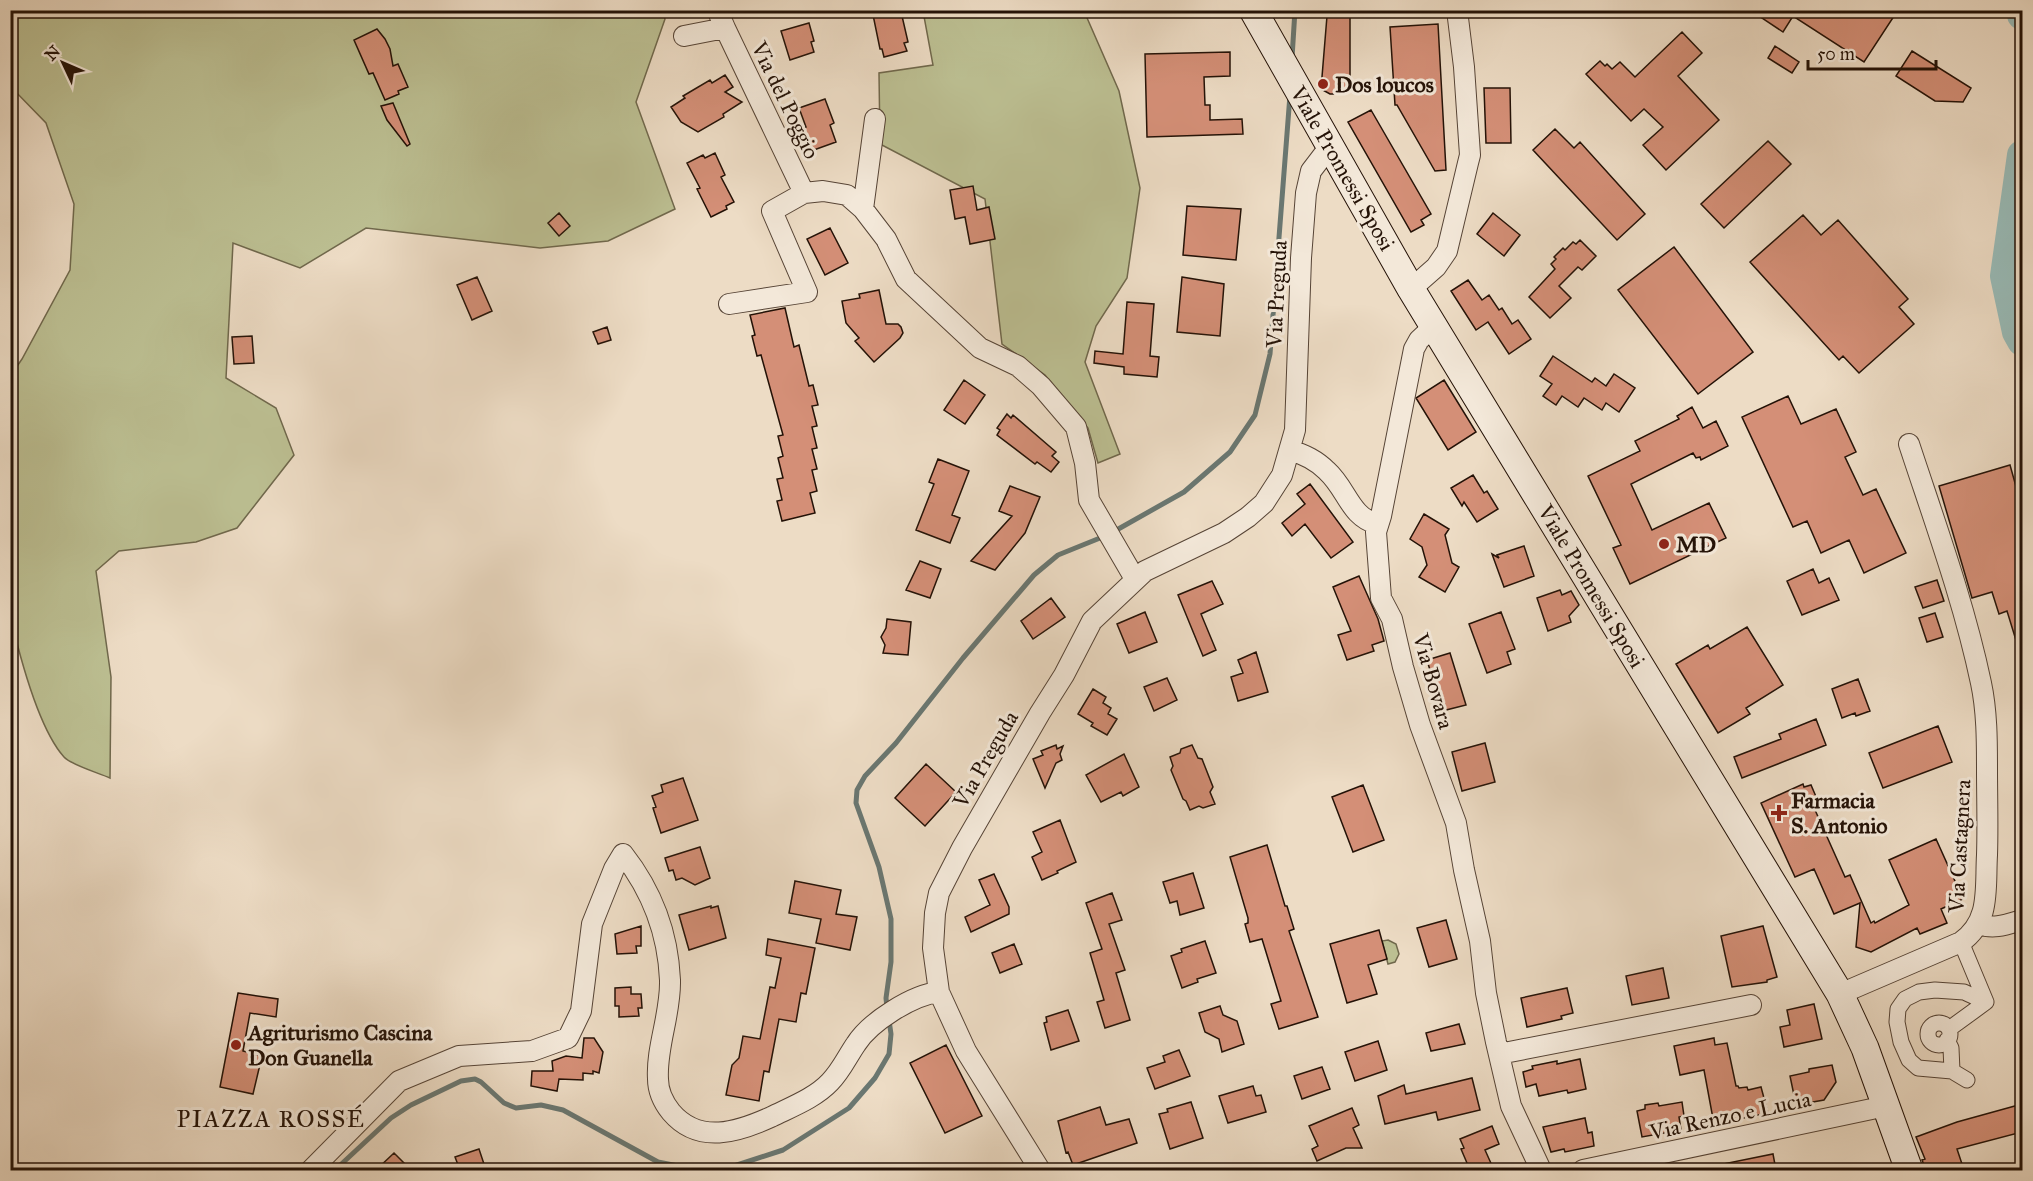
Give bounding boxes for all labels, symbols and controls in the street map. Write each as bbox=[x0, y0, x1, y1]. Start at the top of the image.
north arrow bbox=[33, 33, 93, 93]
scale bar bbox=[1808, 33, 1936, 71]
street label: Via del Poggio bbox=[745, 36, 826, 163]
text: N bbox=[41, 41, 64, 64]
text: 50 m bbox=[1817, 43, 1855, 65]
place label: Dos loucos bbox=[1335, 71, 1434, 98]
marker: Dos loucos bbox=[1316, 77, 1330, 91]
street label: Viale Promessi Sposi bbox=[1284, 80, 1401, 255]
street label: Via Preguda bbox=[1260, 239, 1293, 349]
street label: Viale Promessi Sposi bbox=[1532, 499, 1651, 673]
place label: MD bbox=[1676, 531, 1716, 558]
marker: MD bbox=[1657, 537, 1671, 551]
street label: Via Bovara bbox=[1407, 629, 1460, 733]
street label: Via Preguda bbox=[946, 705, 1024, 813]
street label: Via Castagnera bbox=[1942, 778, 1977, 914]
place label: Farmacia S. Antonio bbox=[1791, 787, 1888, 839]
marker: Farmacia S. Antonio bbox=[1772, 806, 1786, 820]
place label: Agriturismo Cascina Don Guanella bbox=[246, 1019, 433, 1071]
marker: Agriturismo Cascina Don Guanella bbox=[229, 1038, 243, 1052]
street label: Via Renzo e Lucia bbox=[1646, 1085, 1814, 1146]
district label: PIAZZA ROSSÉ bbox=[177, 1104, 365, 1134]

